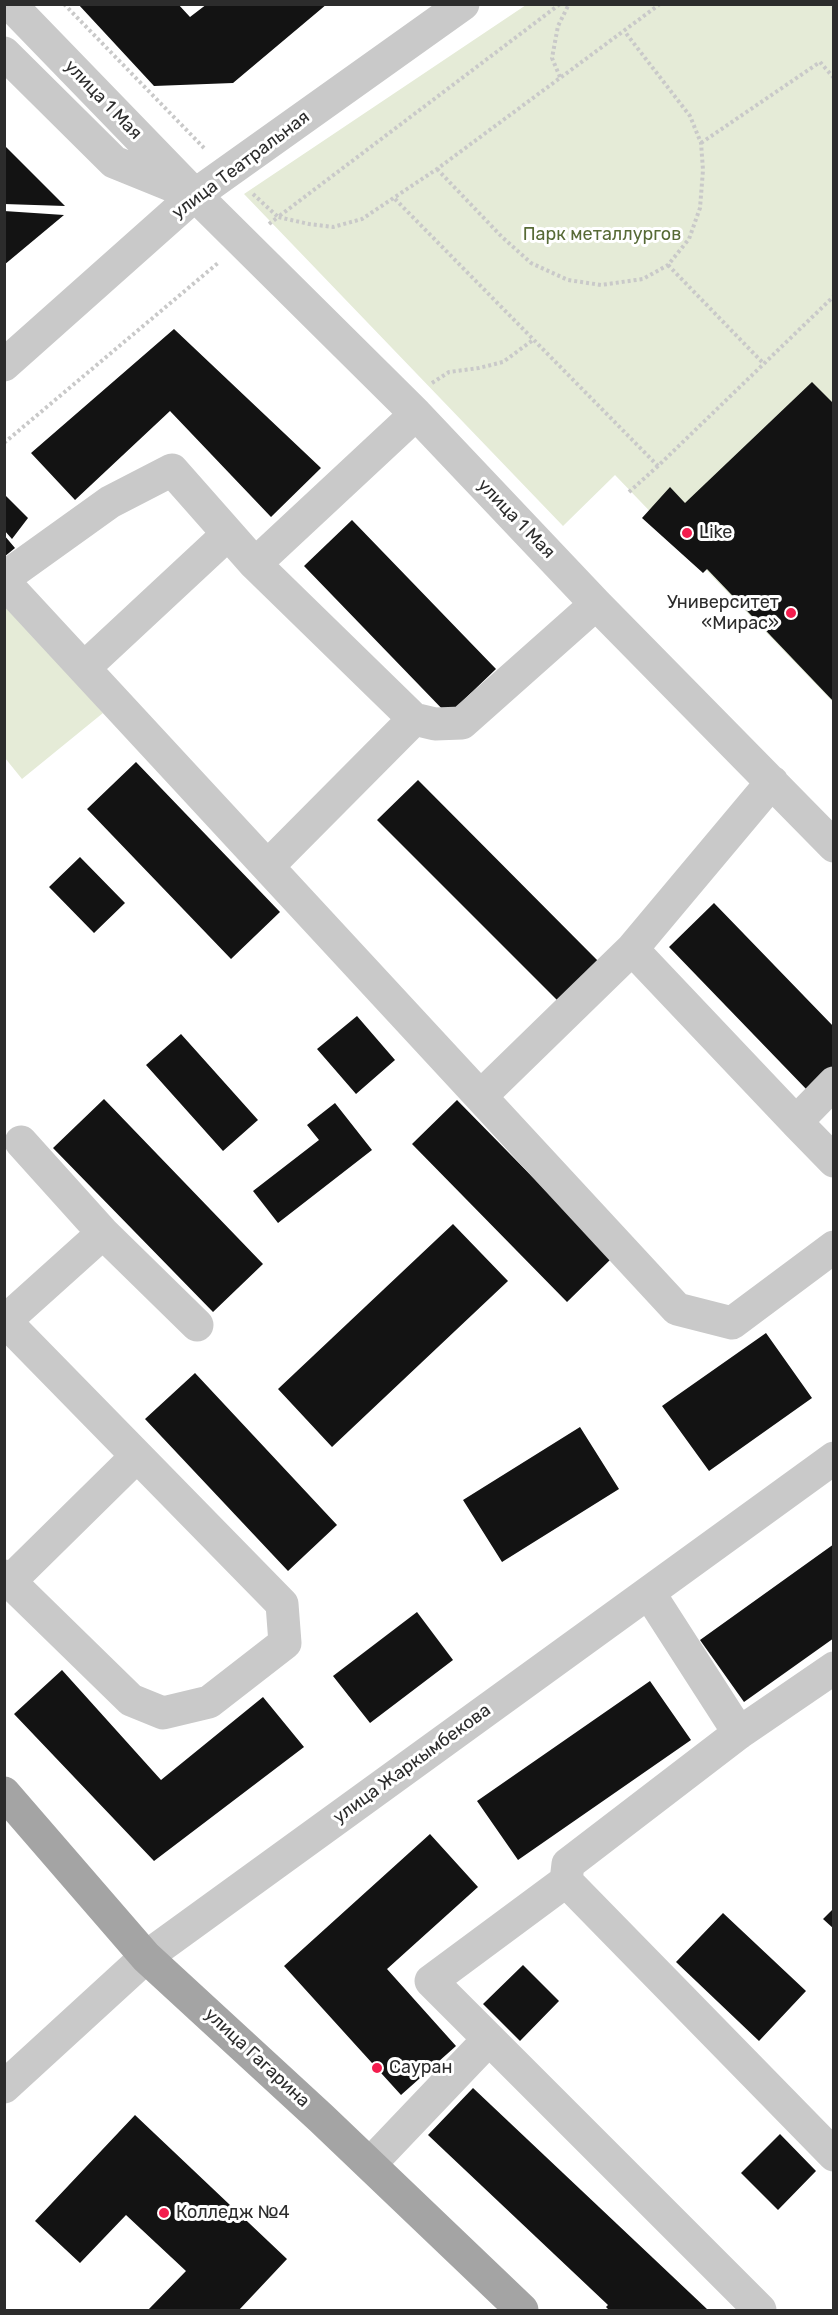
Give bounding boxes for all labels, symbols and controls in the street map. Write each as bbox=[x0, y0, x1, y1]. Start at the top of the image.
street label: улица 1 Мая bbox=[60, 56, 146, 144]
street label: улица Театральная bbox=[168, 106, 314, 224]
park label: Парк металлургов bbox=[523, 224, 681, 246]
street label: улица 1 Мая bbox=[473, 475, 559, 563]
place label: Like bbox=[699, 522, 732, 544]
marker: Like bbox=[680, 526, 694, 540]
place label: Университет «Мирас» bbox=[667, 592, 779, 634]
marker: Университет «Мирас» bbox=[784, 606, 798, 620]
street label: улица Жаркымбекова bbox=[329, 1700, 495, 1828]
street label: улица Гагарина bbox=[200, 2004, 314, 2112]
place label: Сауран bbox=[389, 2057, 452, 2079]
marker: Сауран bbox=[370, 2061, 384, 2075]
place label: Колледж №4 bbox=[176, 2202, 290, 2224]
marker: Колледж №4 bbox=[157, 2206, 171, 2220]

